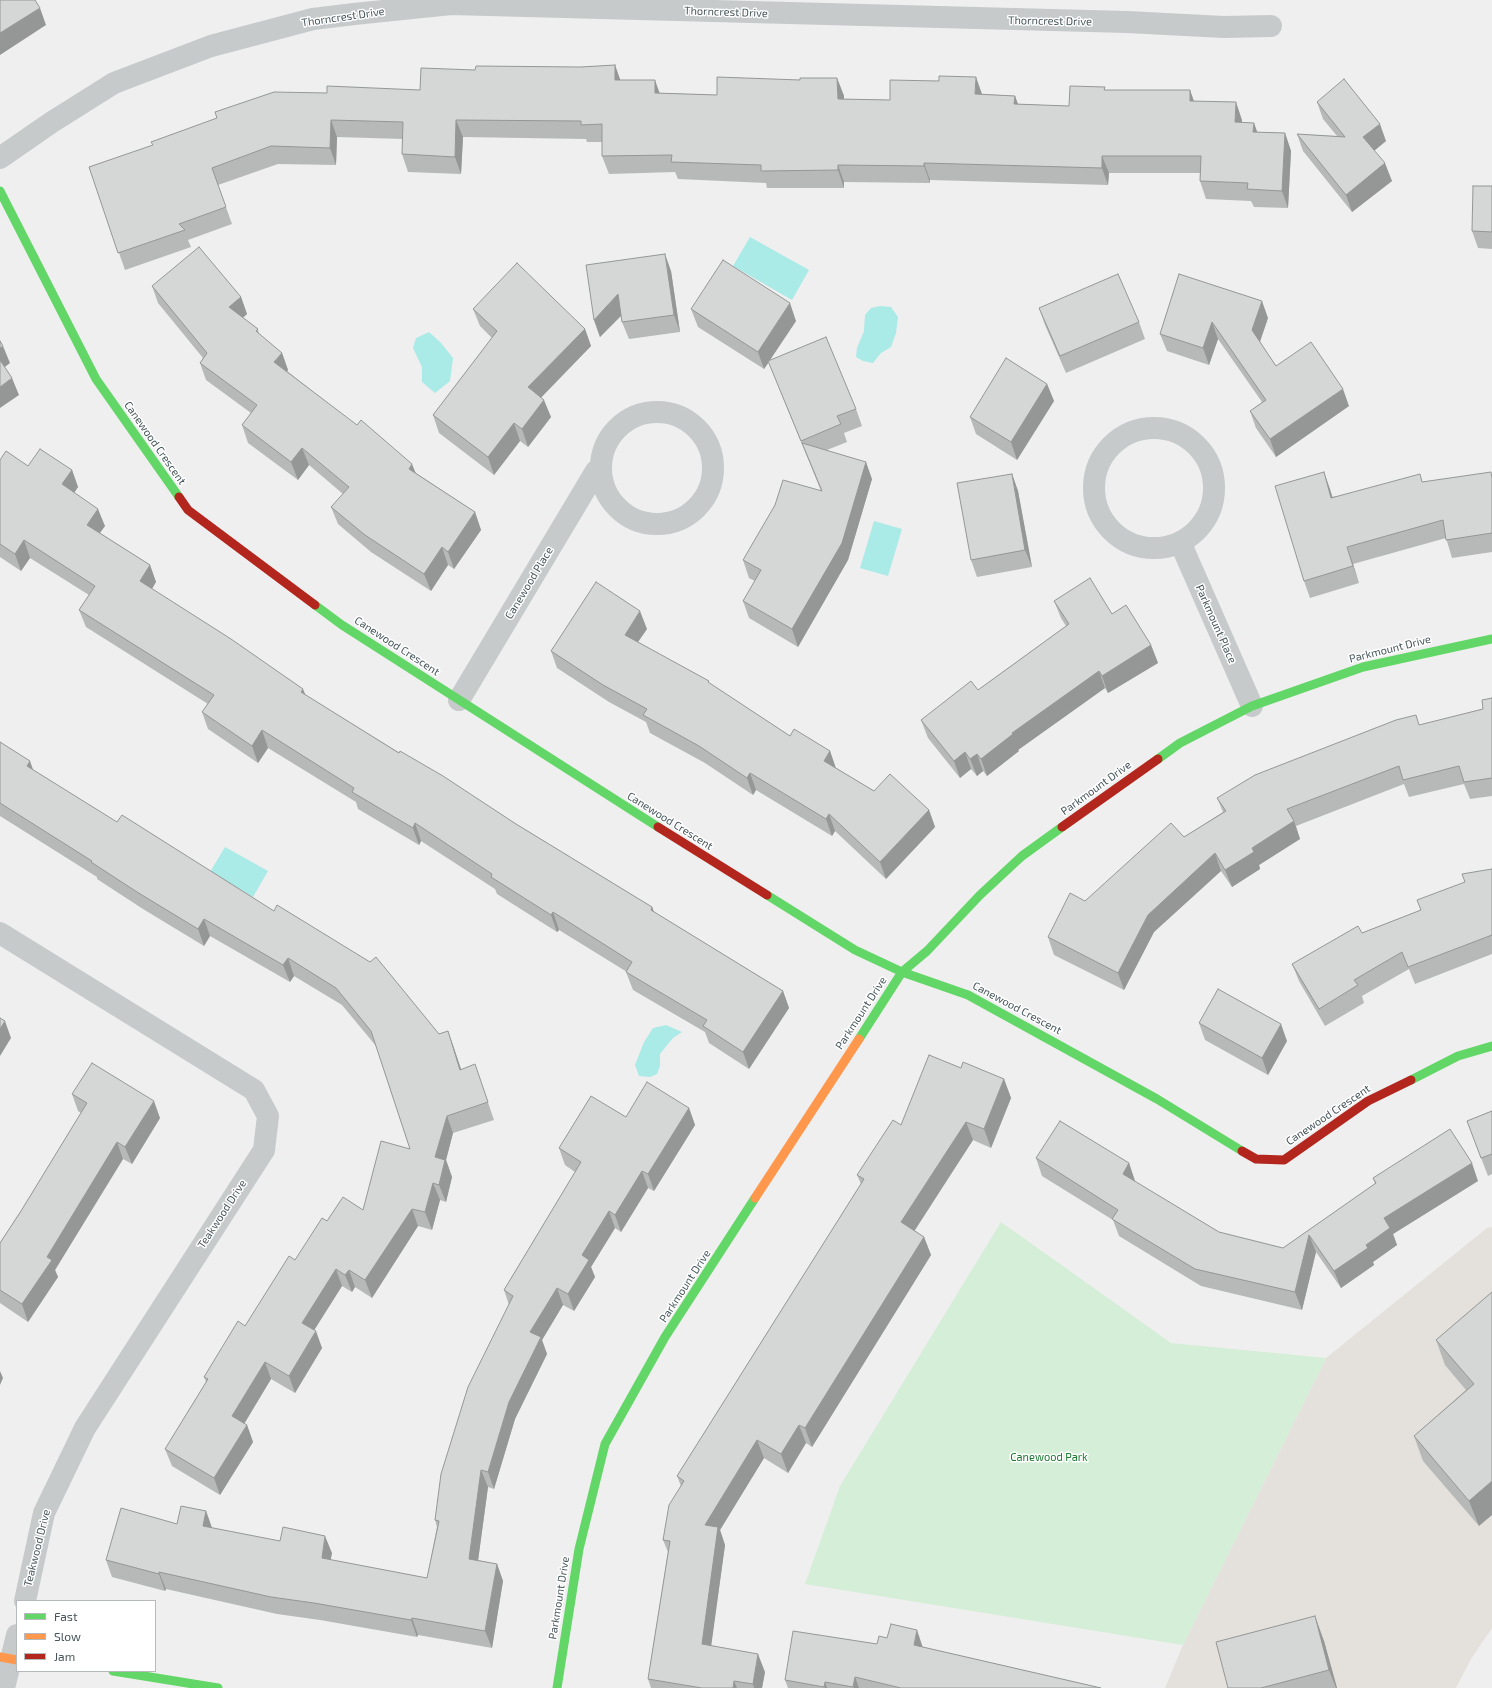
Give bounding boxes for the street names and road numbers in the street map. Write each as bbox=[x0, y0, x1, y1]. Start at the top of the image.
street label: Thorncrest Drive bbox=[684, 4, 768, 20]
street label: Thorncrest Drive bbox=[301, 5, 385, 29]
street label: Thorncrest Drive bbox=[1008, 14, 1092, 28]
street label: Canewood Crescent bbox=[121, 399, 189, 487]
street label: Canewood Place bbox=[502, 545, 556, 621]
street label: Parkmount Place bbox=[1193, 583, 1239, 665]
street label: Canewood Crescent bbox=[352, 614, 442, 678]
street label: Parkmount Drive bbox=[1348, 632, 1432, 666]
street label: Parkmount Drive bbox=[1058, 758, 1134, 818]
street label: Canewood Crescent bbox=[625, 789, 715, 853]
street label: Parkmount Drive bbox=[833, 974, 889, 1052]
street label: Canewood Crescent bbox=[970, 979, 1064, 1037]
street label: Canewood Crescent bbox=[1283, 1082, 1373, 1148]
street label: Teakwood Drive bbox=[195, 1177, 249, 1251]
street label: Parkmount Drive bbox=[657, 1247, 713, 1325]
street label: Teakwood Drive bbox=[21, 1508, 53, 1588]
street label: Parkmount Drive bbox=[546, 1556, 572, 1640]

